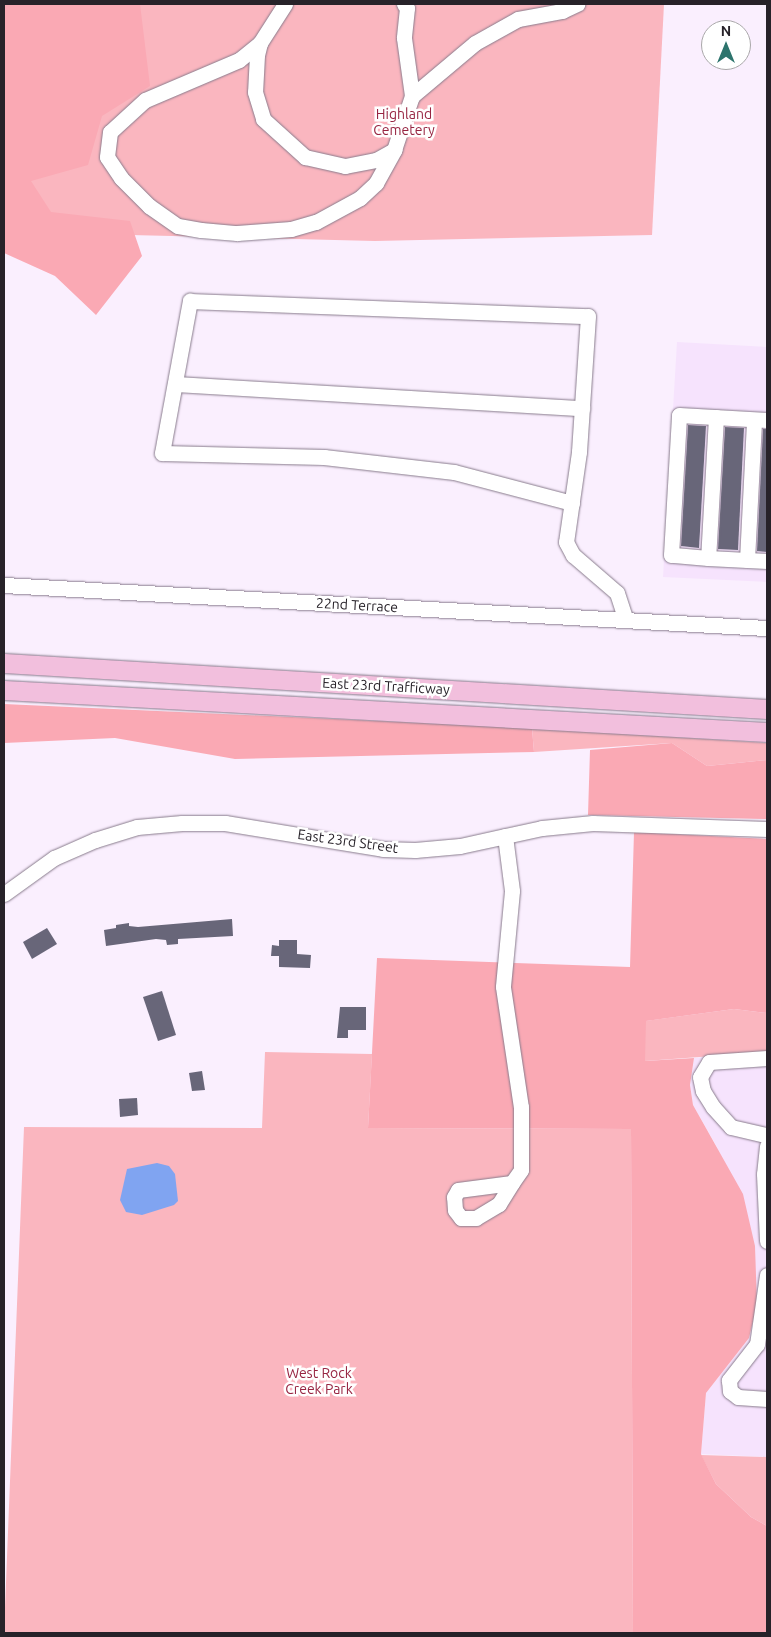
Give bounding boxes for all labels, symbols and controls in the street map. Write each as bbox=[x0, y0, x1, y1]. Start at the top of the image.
north arrow bbox=[701, 20, 751, 70]
text: N bbox=[721, 23, 731, 39]
park label: Highland Cemetery bbox=[373, 106, 435, 138]
street label: 22nd Terrace bbox=[316, 594, 398, 616]
street label: East 23rd Trafficway bbox=[322, 674, 450, 698]
street label: East 23rd Street bbox=[297, 826, 399, 856]
park label: West Rock Creek Park bbox=[285, 1365, 353, 1398]

